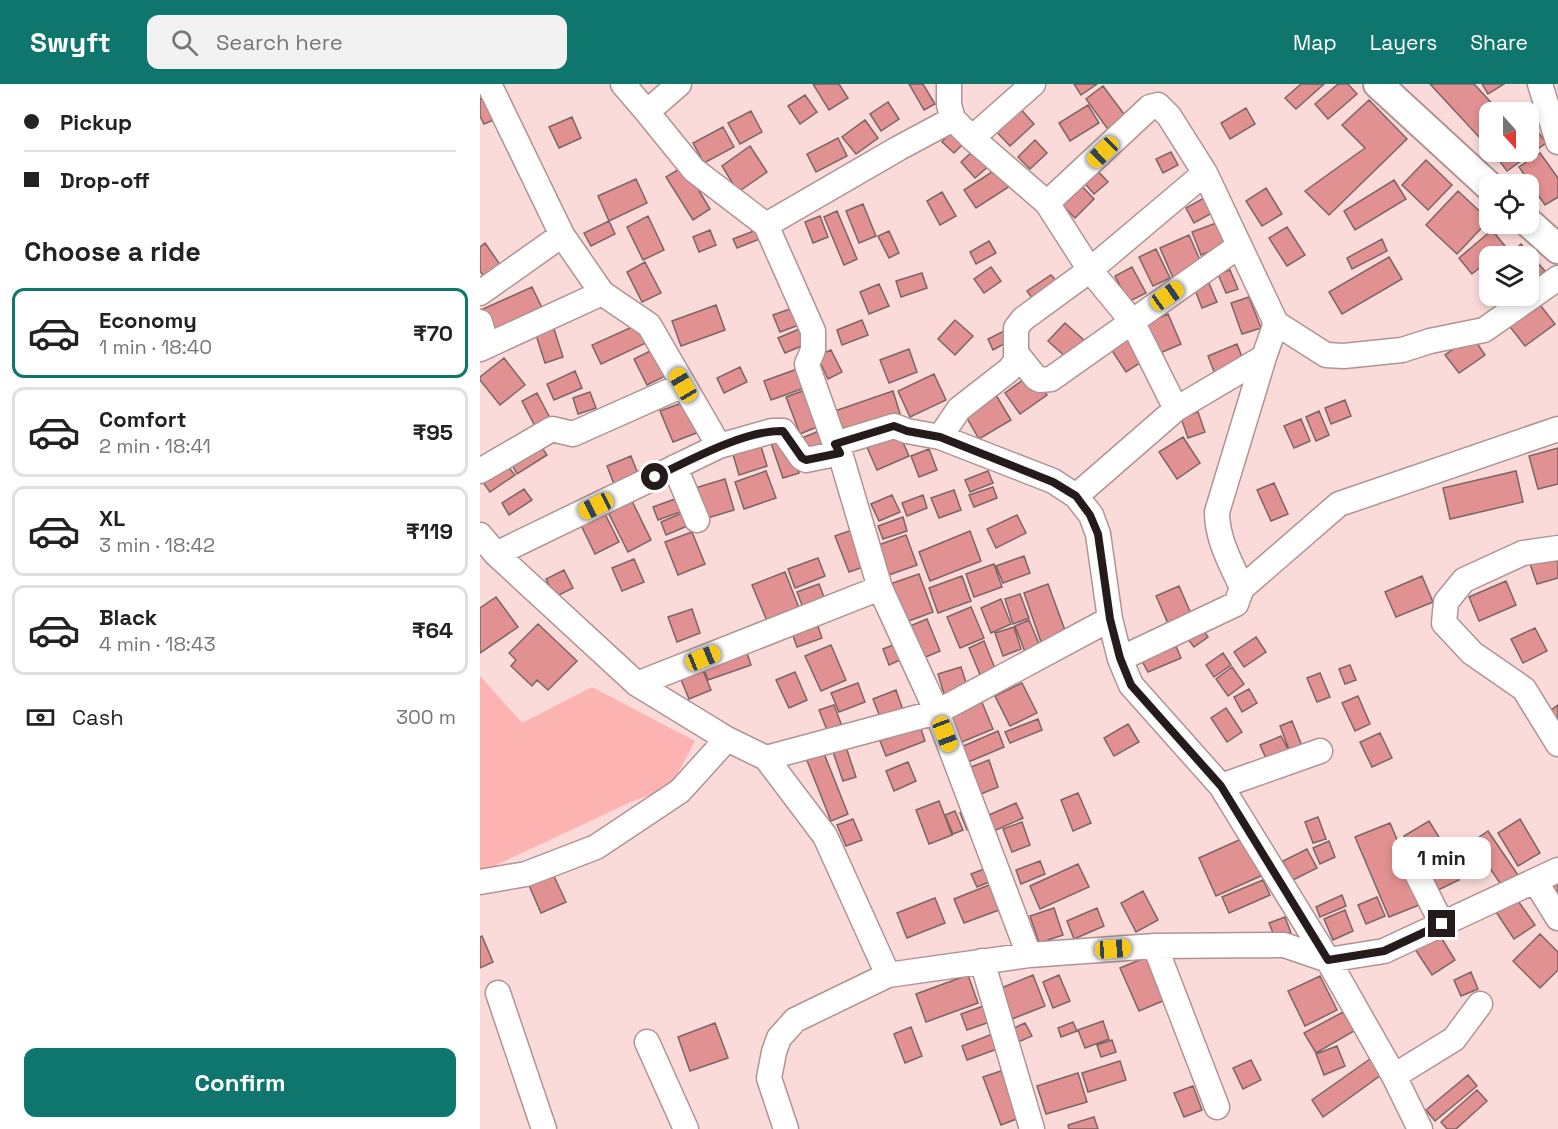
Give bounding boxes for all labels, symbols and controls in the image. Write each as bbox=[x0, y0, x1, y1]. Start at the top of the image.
search box bbox=[147, 15, 567, 69]
text: Swyft bbox=[30, 24, 111, 60]
icon: search bbox=[168, 26, 201, 59]
text: Search here bbox=[216, 28, 343, 56]
text: Map bbox=[1293, 29, 1337, 56]
text: Layers bbox=[1370, 29, 1437, 56]
text: Share bbox=[1470, 29, 1528, 56]
north arrow bbox=[1479, 102, 1539, 162]
map controls bbox=[1479, 102, 1539, 306]
text: Pickup bbox=[60, 108, 132, 136]
car bbox=[1084, 133, 1122, 171]
text: Drop-off bbox=[60, 166, 150, 194]
button: locate bbox=[1479, 174, 1539, 234]
text: Choose a ride bbox=[24, 234, 201, 269]
button: layers bbox=[1479, 246, 1539, 306]
car bbox=[1147, 278, 1187, 314]
icon: car bbox=[27, 306, 81, 360]
text: Economy bbox=[99, 306, 197, 334]
text: ₹70 bbox=[413, 319, 453, 347]
text: 1 min · 18:40 bbox=[99, 334, 212, 360]
car bbox=[666, 365, 700, 405]
icon: car bbox=[27, 405, 81, 459]
text: Comfort bbox=[99, 405, 187, 433]
text: ₹95 bbox=[413, 418, 453, 446]
text: 2 min · 18:41 bbox=[99, 433, 211, 459]
route start bbox=[641, 463, 668, 490]
car bbox=[576, 490, 616, 522]
icon: car bbox=[27, 504, 81, 558]
text: XL bbox=[99, 504, 125, 532]
text: ₹119 bbox=[406, 517, 453, 545]
text: 3 min · 18:42 bbox=[99, 532, 215, 558]
icon: car bbox=[27, 603, 81, 657]
text: Black bbox=[99, 603, 157, 631]
text: ₹64 bbox=[412, 616, 453, 644]
text: 4 min · 18:43 bbox=[99, 631, 215, 657]
car bbox=[683, 643, 723, 673]
icon: cash bbox=[24, 701, 57, 734]
text: Cash bbox=[72, 703, 124, 731]
text: 300 m bbox=[396, 704, 456, 730]
car bbox=[930, 714, 960, 754]
callout: 1 min bbox=[1392, 837, 1492, 879]
text: 1 min bbox=[1417, 845, 1466, 871]
route end bbox=[1428, 910, 1455, 937]
car bbox=[1094, 939, 1132, 959]
button: Confirm bbox=[24, 1048, 456, 1117]

